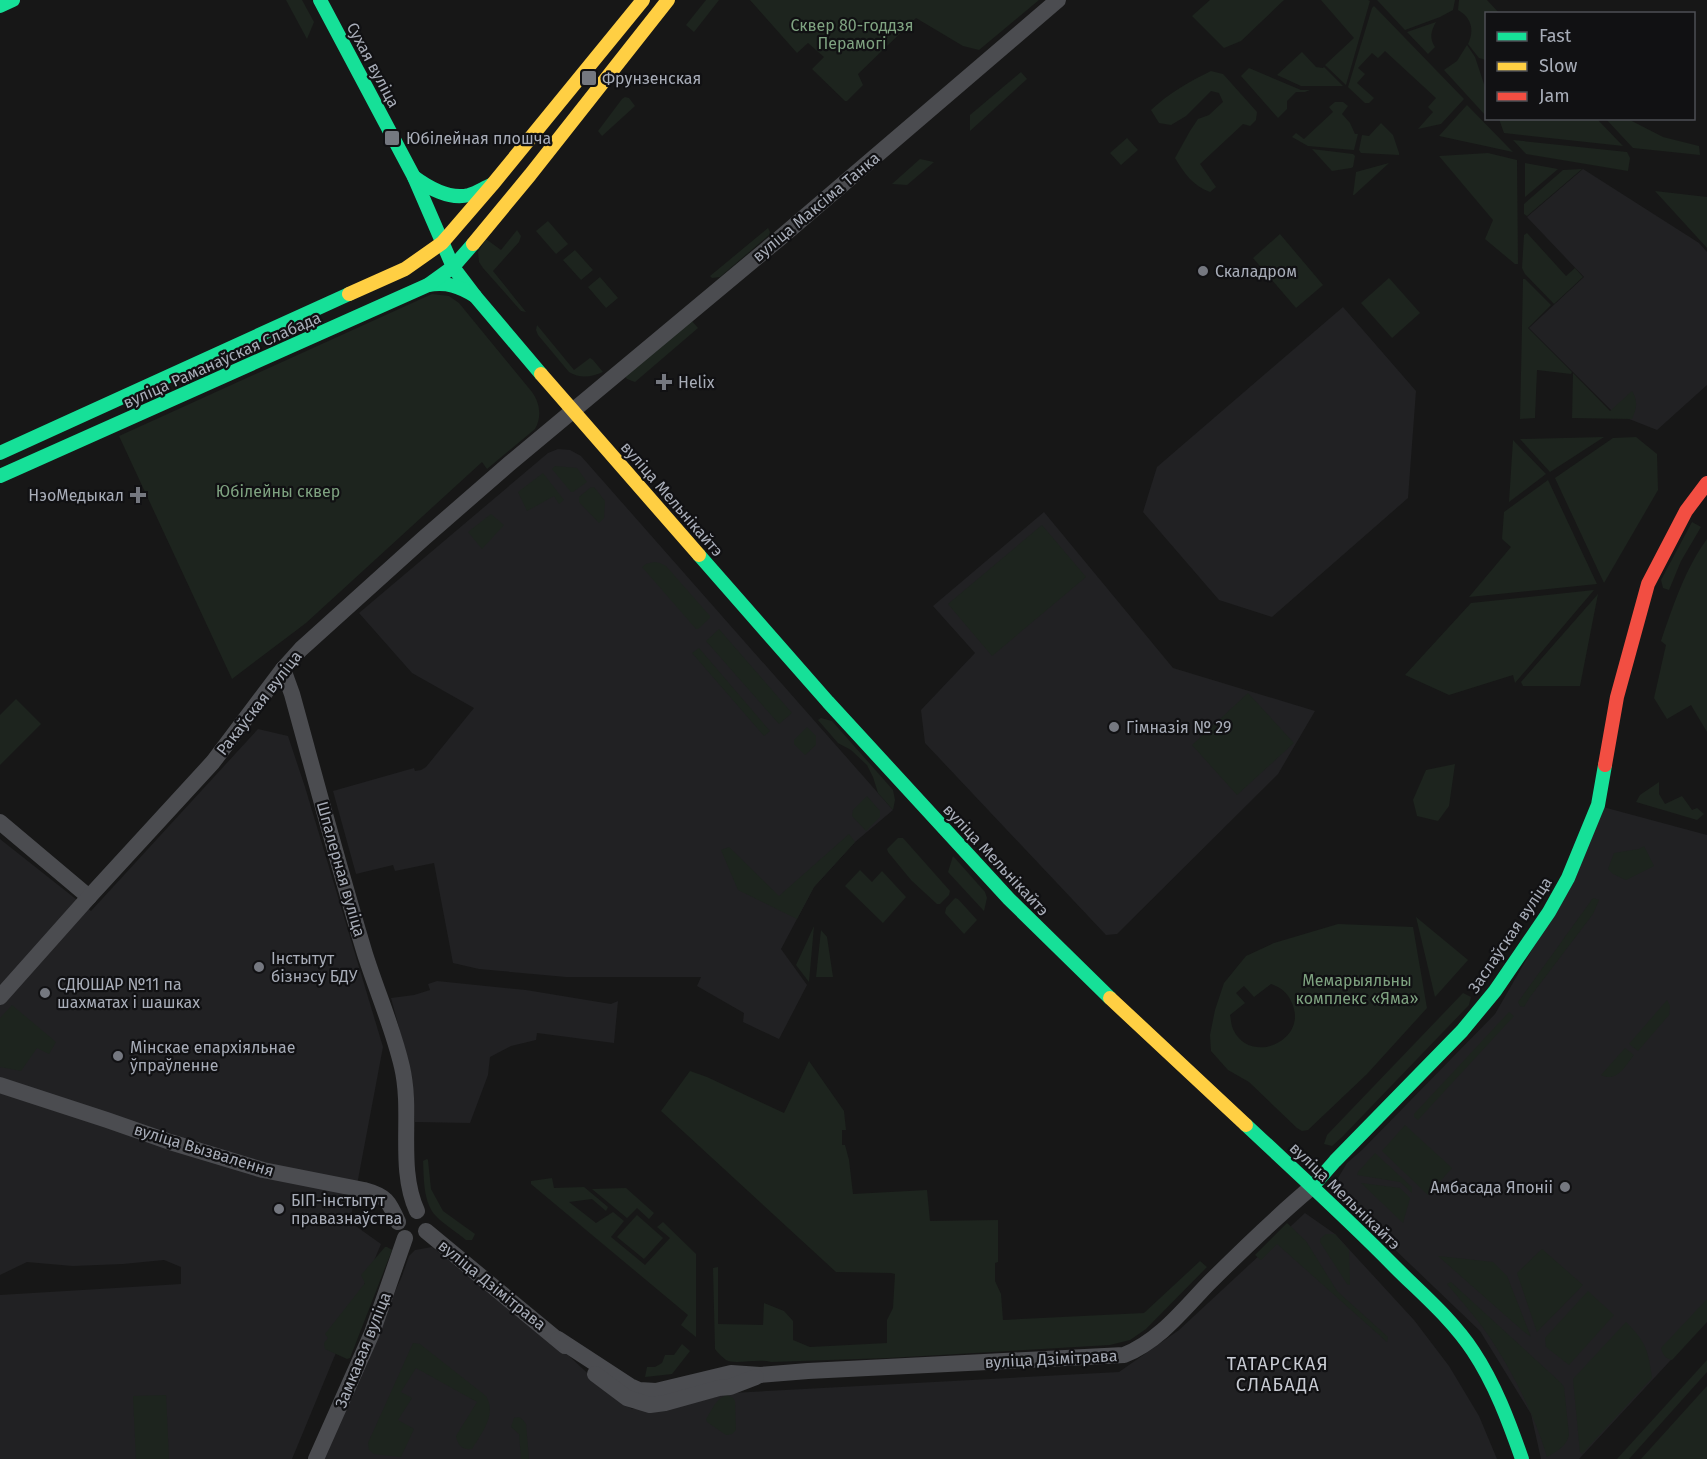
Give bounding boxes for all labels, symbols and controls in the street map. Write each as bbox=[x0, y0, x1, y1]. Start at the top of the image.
legend bbox=[1485, 12, 1695, 120]
park label: Сквер 80-годдзя Перамогі bbox=[790, 16, 914, 53]
street label: Сухая вуліца bbox=[343, 19, 403, 111]
text: Fast bbox=[1539, 25, 1572, 47]
text: Slow bbox=[1539, 55, 1578, 77]
marker: Фрунзенская bbox=[580, 69, 598, 87]
place label: Фрунзенская bbox=[602, 69, 701, 88]
text: Jam bbox=[1539, 85, 1570, 107]
marker: Юбілейная плошча bbox=[383, 129, 401, 147]
place label: Юбілейная плошча bbox=[406, 129, 551, 148]
street label: вуліца Максіма Танка bbox=[749, 148, 883, 266]
place label: Скаладром bbox=[1215, 262, 1297, 281]
marker: Скаладром bbox=[1196, 264, 1210, 278]
street label: вуліца Раманаўская Слабада bbox=[120, 308, 324, 412]
marker: Helix bbox=[655, 373, 673, 391]
place label: Helix bbox=[678, 373, 715, 392]
street label: вуліца Мельнікайтэ bbox=[617, 438, 727, 560]
park label: Юбілейны сквер bbox=[216, 482, 340, 501]
place label: НэоМедыкал bbox=[28, 486, 124, 505]
marker: НэоМедыкал bbox=[129, 486, 147, 504]
street label: Ракаўская вуліца bbox=[212, 647, 306, 759]
place label: Гімназія № 29 bbox=[1126, 718, 1232, 737]
marker: Гімназія № 29 bbox=[1107, 720, 1121, 734]
street label: Шпалерная вуліца bbox=[313, 799, 369, 939]
street label: вуліца Мельнікайтэ bbox=[939, 800, 1053, 920]
street label: Заслаўская вуліца bbox=[1464, 873, 1556, 997]
place label: Інстытут бізнэсу БДУ bbox=[271, 949, 358, 986]
marker: Інстытут бізнэсу БДУ bbox=[252, 960, 266, 974]
park label: Мемарыяльны комплекс «Яма» bbox=[1295, 971, 1419, 1008]
place label: СДЮШАР №11 па шахматах і шашках bbox=[57, 975, 200, 1012]
marker: СДЮШАР №11 па шахматах і шашках bbox=[38, 986, 52, 1000]
place label: Мінскае епархіяльнае ўпраўленне bbox=[130, 1038, 296, 1075]
marker: Мінскае епархіяльнае ўпраўленне bbox=[111, 1049, 125, 1063]
street label: вуліца Вызвалення bbox=[132, 1120, 276, 1180]
street label: вуліца Мельнікайтэ bbox=[1286, 1138, 1404, 1254]
place label: Амбасада Японіі bbox=[1430, 1178, 1553, 1197]
marker: Амбасада Японіі bbox=[1558, 1180, 1572, 1194]
place label: БІП-інстытут правазнаўства bbox=[291, 1191, 402, 1228]
marker: БІП-інстытут правазнаўства bbox=[272, 1202, 286, 1216]
street label: вуліца Дзімітрава bbox=[434, 1236, 550, 1334]
street label: Замкавая вуліца bbox=[331, 1289, 395, 1411]
street label: вуліца Дзімітрава bbox=[984, 1346, 1118, 1372]
district label: ТАТАРСКАЯ СЛАБАДА bbox=[1227, 1353, 1329, 1396]

